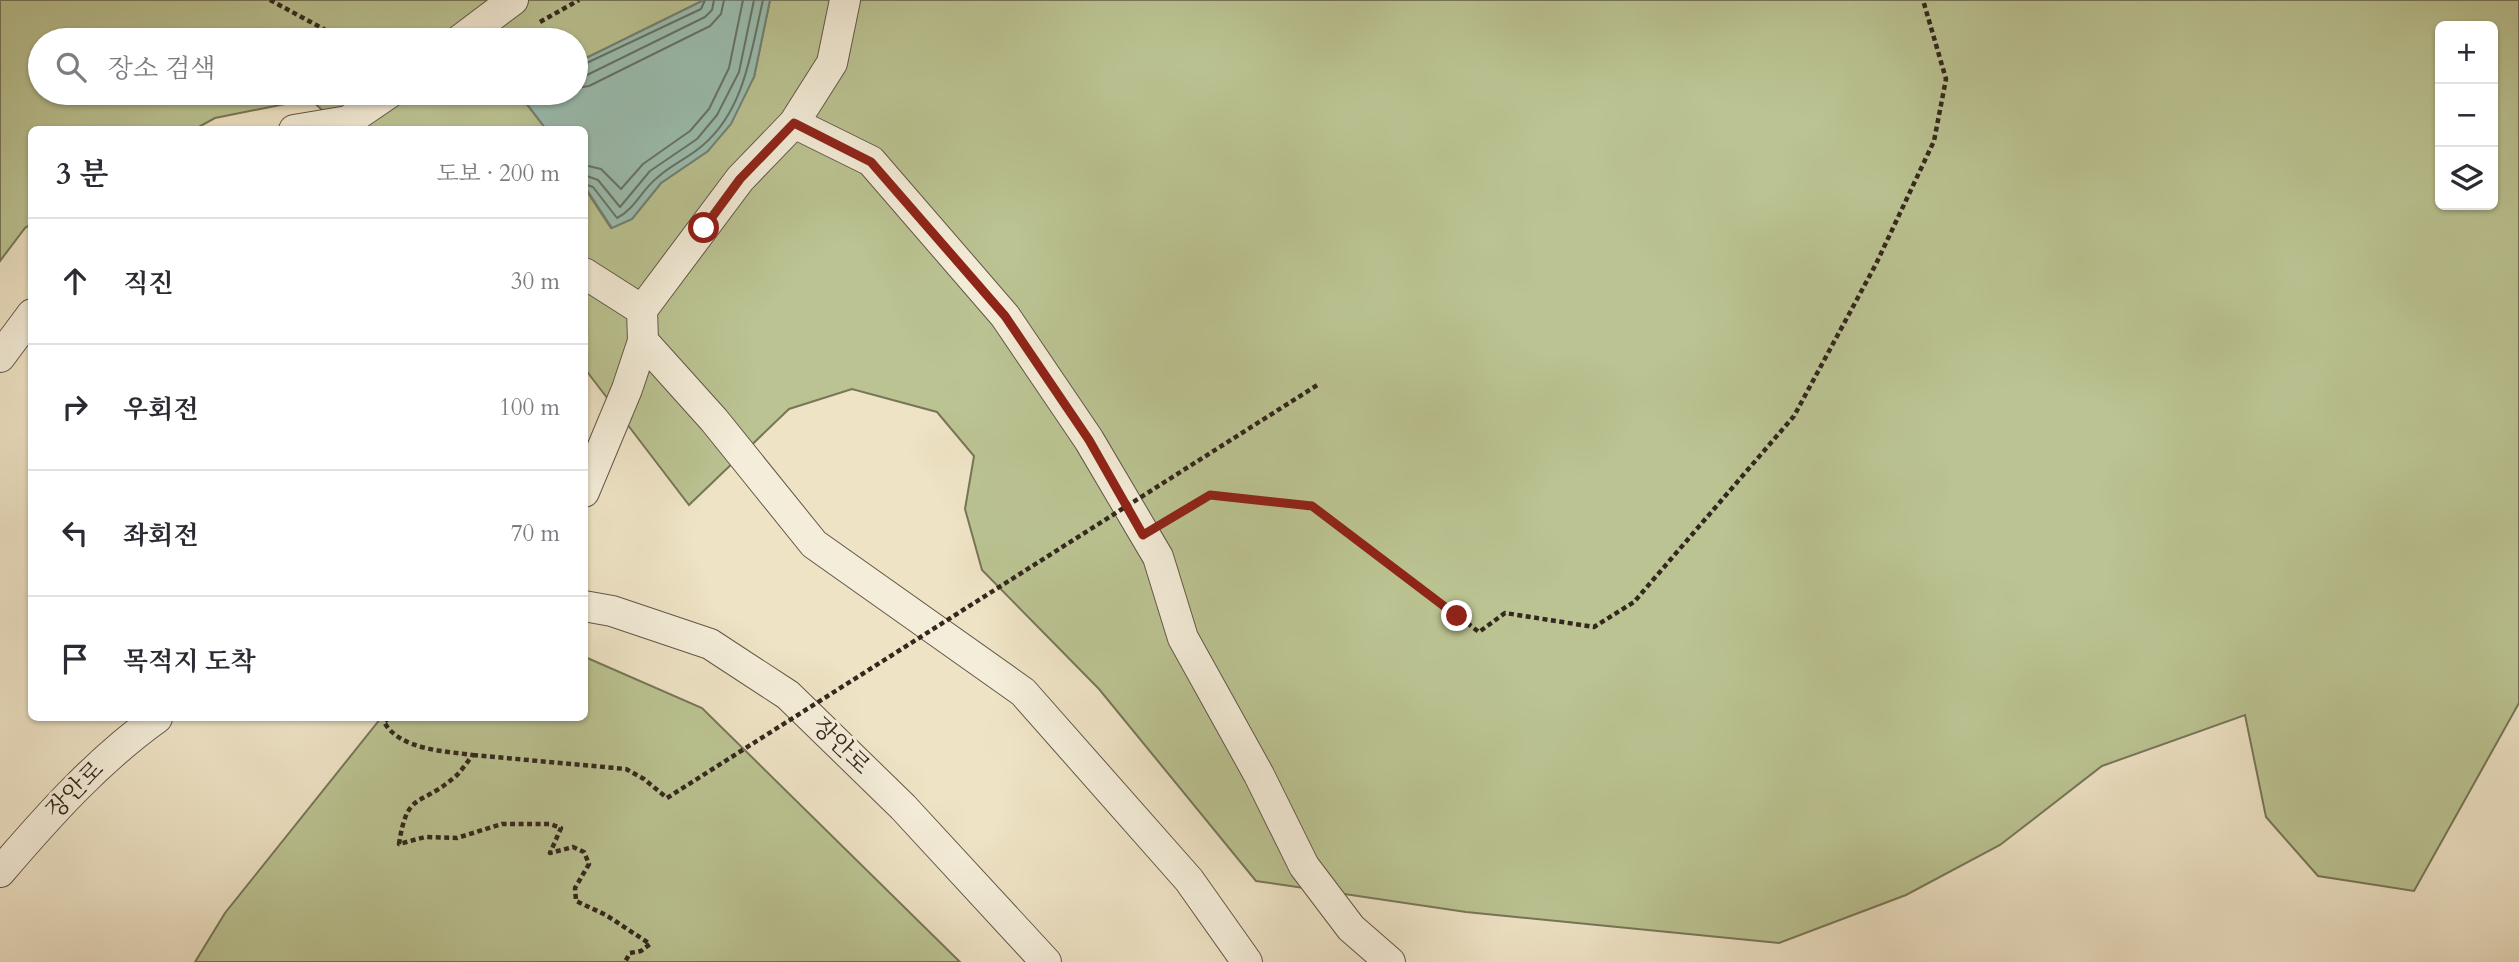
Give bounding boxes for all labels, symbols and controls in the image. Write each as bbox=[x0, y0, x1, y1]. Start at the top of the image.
map controls bbox=[2435, 21, 2498, 210]
button: + bbox=[2435, 21, 2498, 84]
search box bbox=[28, 28, 588, 105]
icon: search bbox=[52, 48, 90, 86]
text: 장소 검색 bbox=[108, 51, 215, 86]
button: − bbox=[2435, 84, 2498, 147]
button: layers bbox=[2435, 147, 2498, 210]
text: 3 분 bbox=[56, 154, 108, 195]
text: 도보 · 200 m bbox=[436, 158, 560, 189]
route start bbox=[688, 212, 719, 243]
icon: ahead bbox=[56, 262, 94, 300]
text: 직진 bbox=[123, 266, 173, 301]
text: 30 m bbox=[511, 266, 560, 297]
icon: right bbox=[56, 388, 94, 426]
text: 우회전 bbox=[123, 392, 198, 427]
text: 100 m bbox=[499, 392, 560, 423]
icon: left bbox=[56, 514, 94, 552]
text: 좌회전 bbox=[123, 518, 198, 553]
text: 70 m bbox=[511, 518, 560, 549]
route end bbox=[1441, 600, 1472, 631]
icon: arrive bbox=[56, 640, 94, 678]
text: 목적지 도착 bbox=[123, 644, 256, 679]
street label: 장안로 bbox=[805, 710, 877, 782]
street label: 장안로 bbox=[39, 754, 111, 826]

